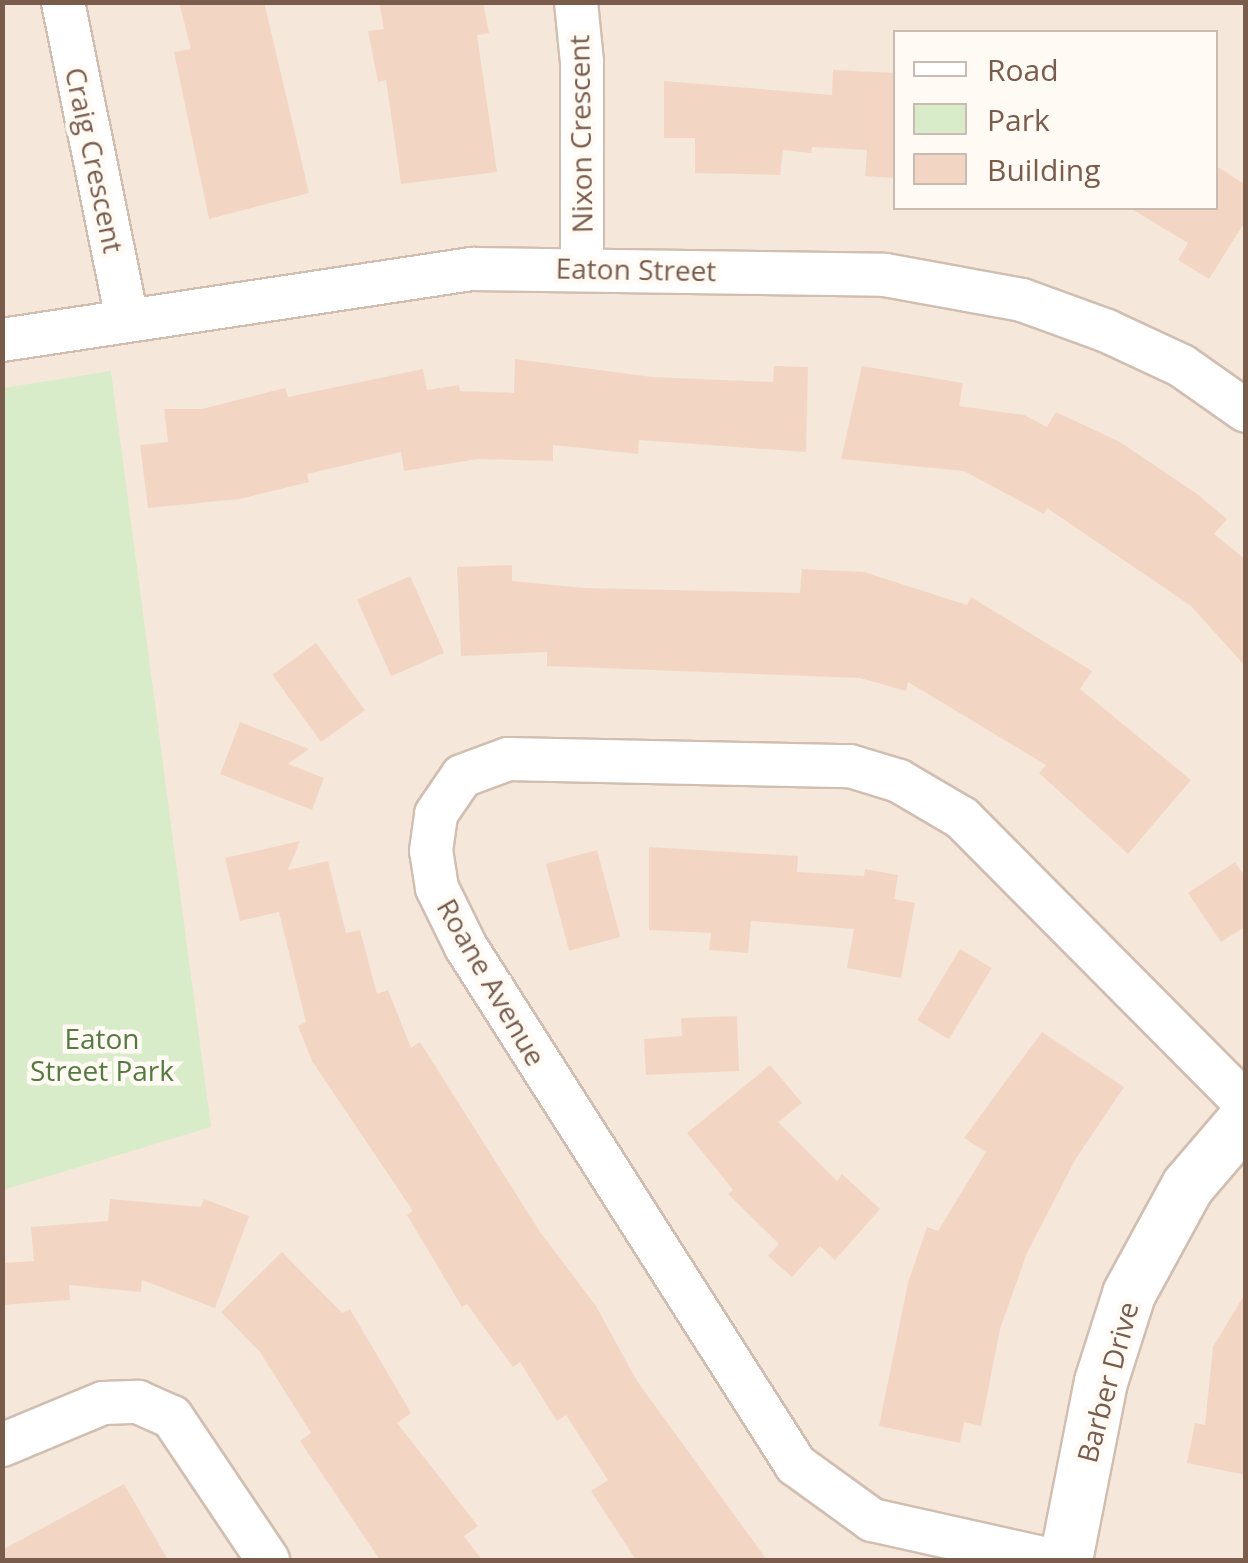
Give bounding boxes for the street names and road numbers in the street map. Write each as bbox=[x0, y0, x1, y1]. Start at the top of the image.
street label: Nixon Crescent bbox=[561, 34, 599, 234]
street label: Craig Crescent bbox=[59, 64, 131, 256]
street label: Eaton Street bbox=[555, 251, 717, 287]
street label: Roane Avenue bbox=[431, 892, 553, 1072]
street label: Barber Drive bbox=[1069, 1298, 1145, 1466]

